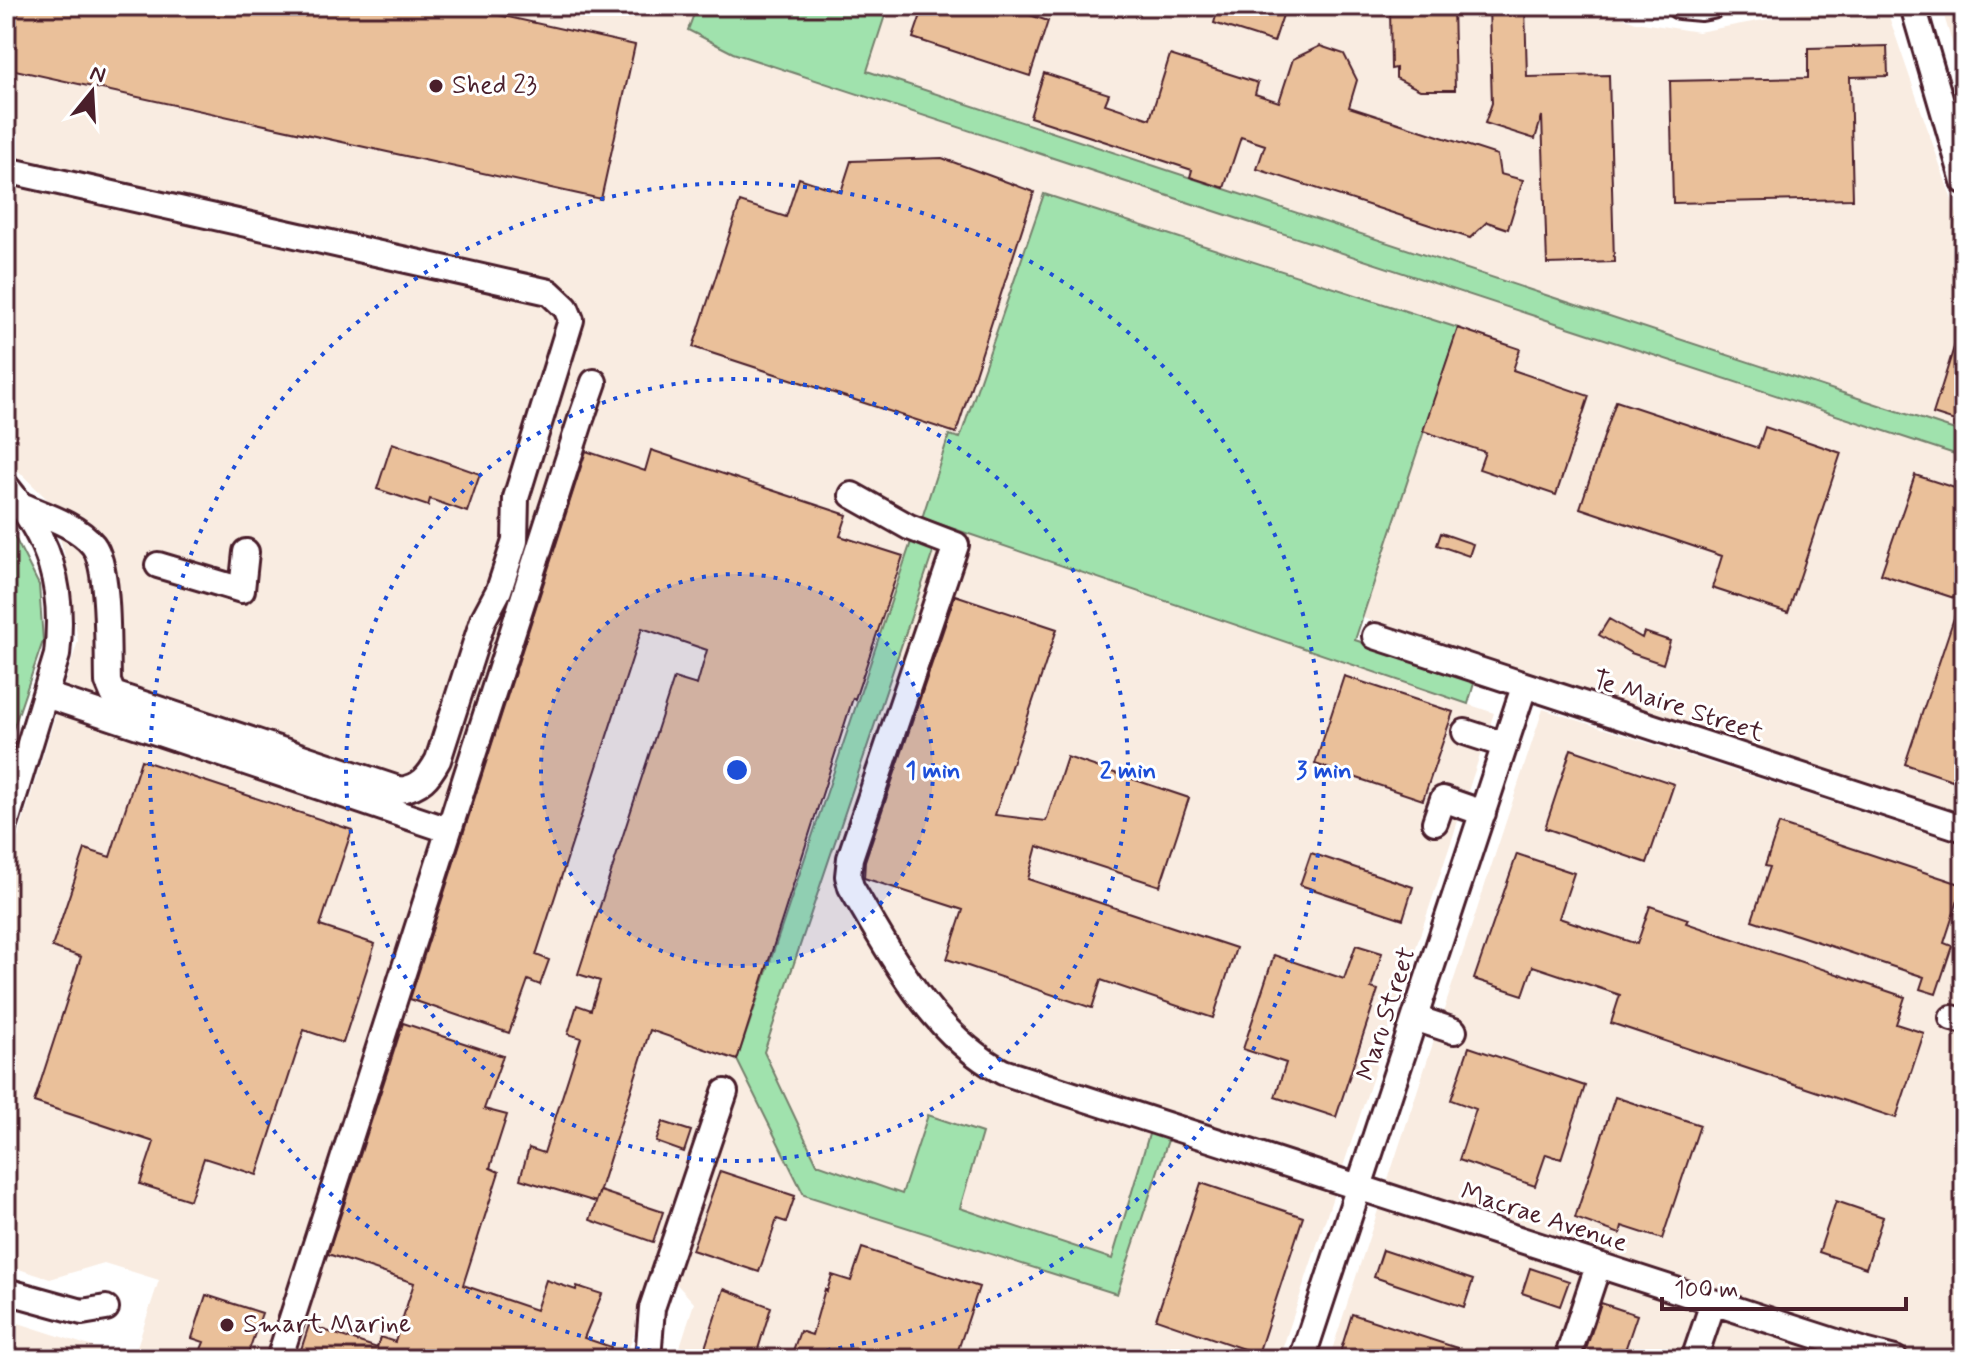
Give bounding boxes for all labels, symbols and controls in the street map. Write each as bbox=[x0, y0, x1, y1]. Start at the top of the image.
north arrow bbox=[52, 52, 132, 132]
text: N bbox=[86, 59, 109, 90]
place label: Shed 23 bbox=[452, 69, 537, 103]
marker: Shed 23 bbox=[427, 77, 445, 95]
street label: Te Maire Street bbox=[1588, 663, 1768, 751]
centre of rings bbox=[723, 756, 751, 784]
text: 1 min bbox=[905, 756, 961, 787]
text: 2 min bbox=[1100, 756, 1156, 787]
text: 3 min bbox=[1296, 756, 1352, 787]
street label: Maru Street bbox=[1349, 943, 1425, 1085]
street label: Macrae Avenue bbox=[1457, 1175, 1632, 1261]
scale bar bbox=[1662, 1261, 1906, 1311]
text: 100 m bbox=[1674, 1275, 1738, 1306]
place label: Smart Marine bbox=[243, 1308, 411, 1342]
marker: Smart Marine bbox=[218, 1316, 236, 1334]

